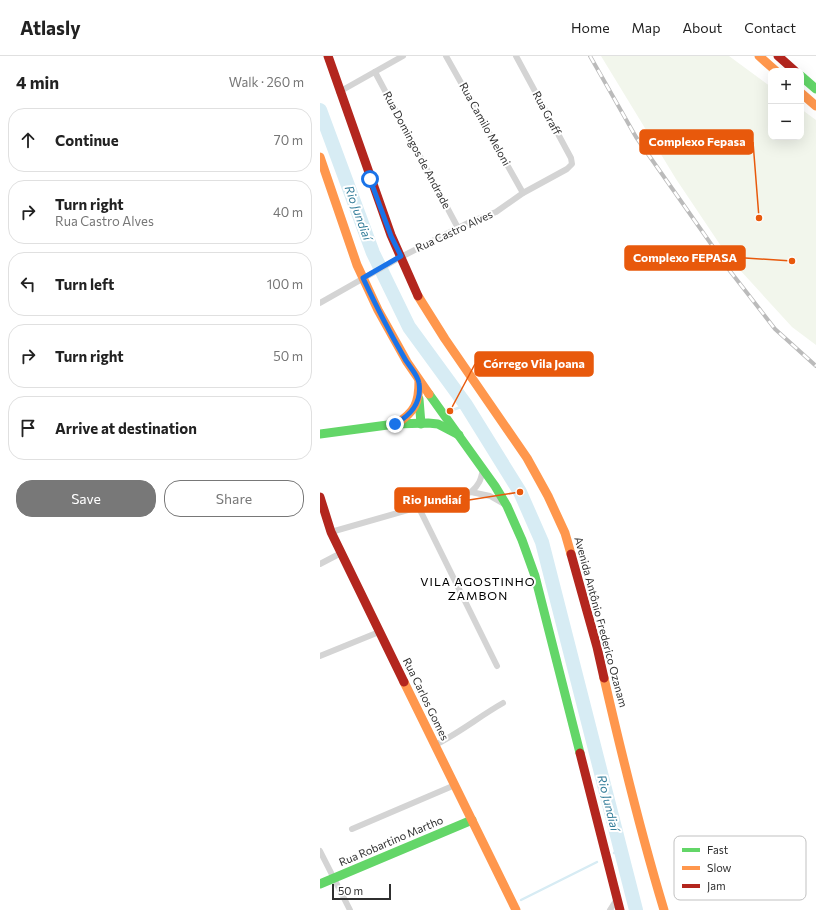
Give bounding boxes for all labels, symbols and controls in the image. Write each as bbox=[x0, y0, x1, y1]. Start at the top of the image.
text: Atlasly bbox=[20, 16, 81, 39]
text: Home bbox=[571, 19, 610, 36]
text: Map bbox=[632, 19, 660, 36]
text: About bbox=[682, 19, 722, 36]
text: Contact bbox=[744, 19, 796, 36]
map controls bbox=[768, 68, 804, 140]
button: + bbox=[768, 68, 804, 104]
text: 4 min bbox=[16, 72, 59, 93]
text: Walk · 260 m bbox=[229, 74, 304, 90]
street label: Rua Camilo Meloni bbox=[457, 80, 514, 168]
street label: Rua Domingos de Andrade bbox=[381, 89, 454, 211]
street label: Rua Graff bbox=[530, 89, 565, 137]
button: − bbox=[768, 104, 804, 140]
icon: ahead bbox=[17, 129, 39, 151]
callout: Complexo Fepasa bbox=[640, 130, 753, 154]
text: Continue bbox=[55, 131, 119, 149]
text: 70 m bbox=[274, 132, 303, 148]
text: Complexo Fepasa bbox=[649, 134, 745, 148]
route start bbox=[361, 170, 379, 188]
water label: Rio Jundiaí bbox=[342, 183, 376, 244]
text: Turn right bbox=[55, 195, 124, 213]
icon: right bbox=[17, 201, 39, 223]
text: 40 m bbox=[273, 204, 303, 220]
street label: Rua Castro Alves bbox=[413, 207, 494, 254]
text: Rua Castro Alves bbox=[55, 213, 154, 229]
callout: Complexo FEPASA bbox=[625, 246, 745, 270]
text: Complexo FEPASA bbox=[633, 250, 737, 264]
icon: left bbox=[17, 273, 39, 295]
text: Turn left bbox=[55, 275, 114, 293]
text: 100 m bbox=[267, 276, 303, 292]
icon: right bbox=[17, 345, 39, 367]
text: Turn right bbox=[55, 347, 124, 365]
text: 50 m bbox=[273, 348, 303, 364]
callout: Córrego Vila Joana bbox=[475, 352, 593, 376]
text: Córrego Vila Joana bbox=[483, 356, 585, 371]
route end bbox=[386, 415, 404, 433]
icon: arrive bbox=[17, 417, 39, 439]
text: Arrive at destination bbox=[55, 419, 197, 437]
button: Save bbox=[16, 480, 156, 517]
button: Share bbox=[164, 480, 304, 517]
callout: Rio Jundiaí bbox=[395, 488, 469, 512]
text: Rio Jundiaí bbox=[403, 492, 462, 507]
street label: Avenida Antônio Frederico Ozanam bbox=[572, 535, 631, 709]
district label: VILA AGOSTINHO ZAMBON bbox=[420, 574, 536, 602]
street label: Rua Carlos Gomes bbox=[401, 655, 452, 742]
water label: Rio Jundiaí bbox=[594, 773, 623, 834]
street label: Rua Robartino Martho bbox=[337, 813, 445, 868]
legend bbox=[674, 836, 806, 900]
text: Fast bbox=[707, 843, 729, 856]
text: Slow bbox=[707, 861, 732, 874]
text: Jam bbox=[707, 879, 726, 893]
scale bar bbox=[332, 882, 391, 901]
text: 50 m bbox=[338, 884, 363, 897]

